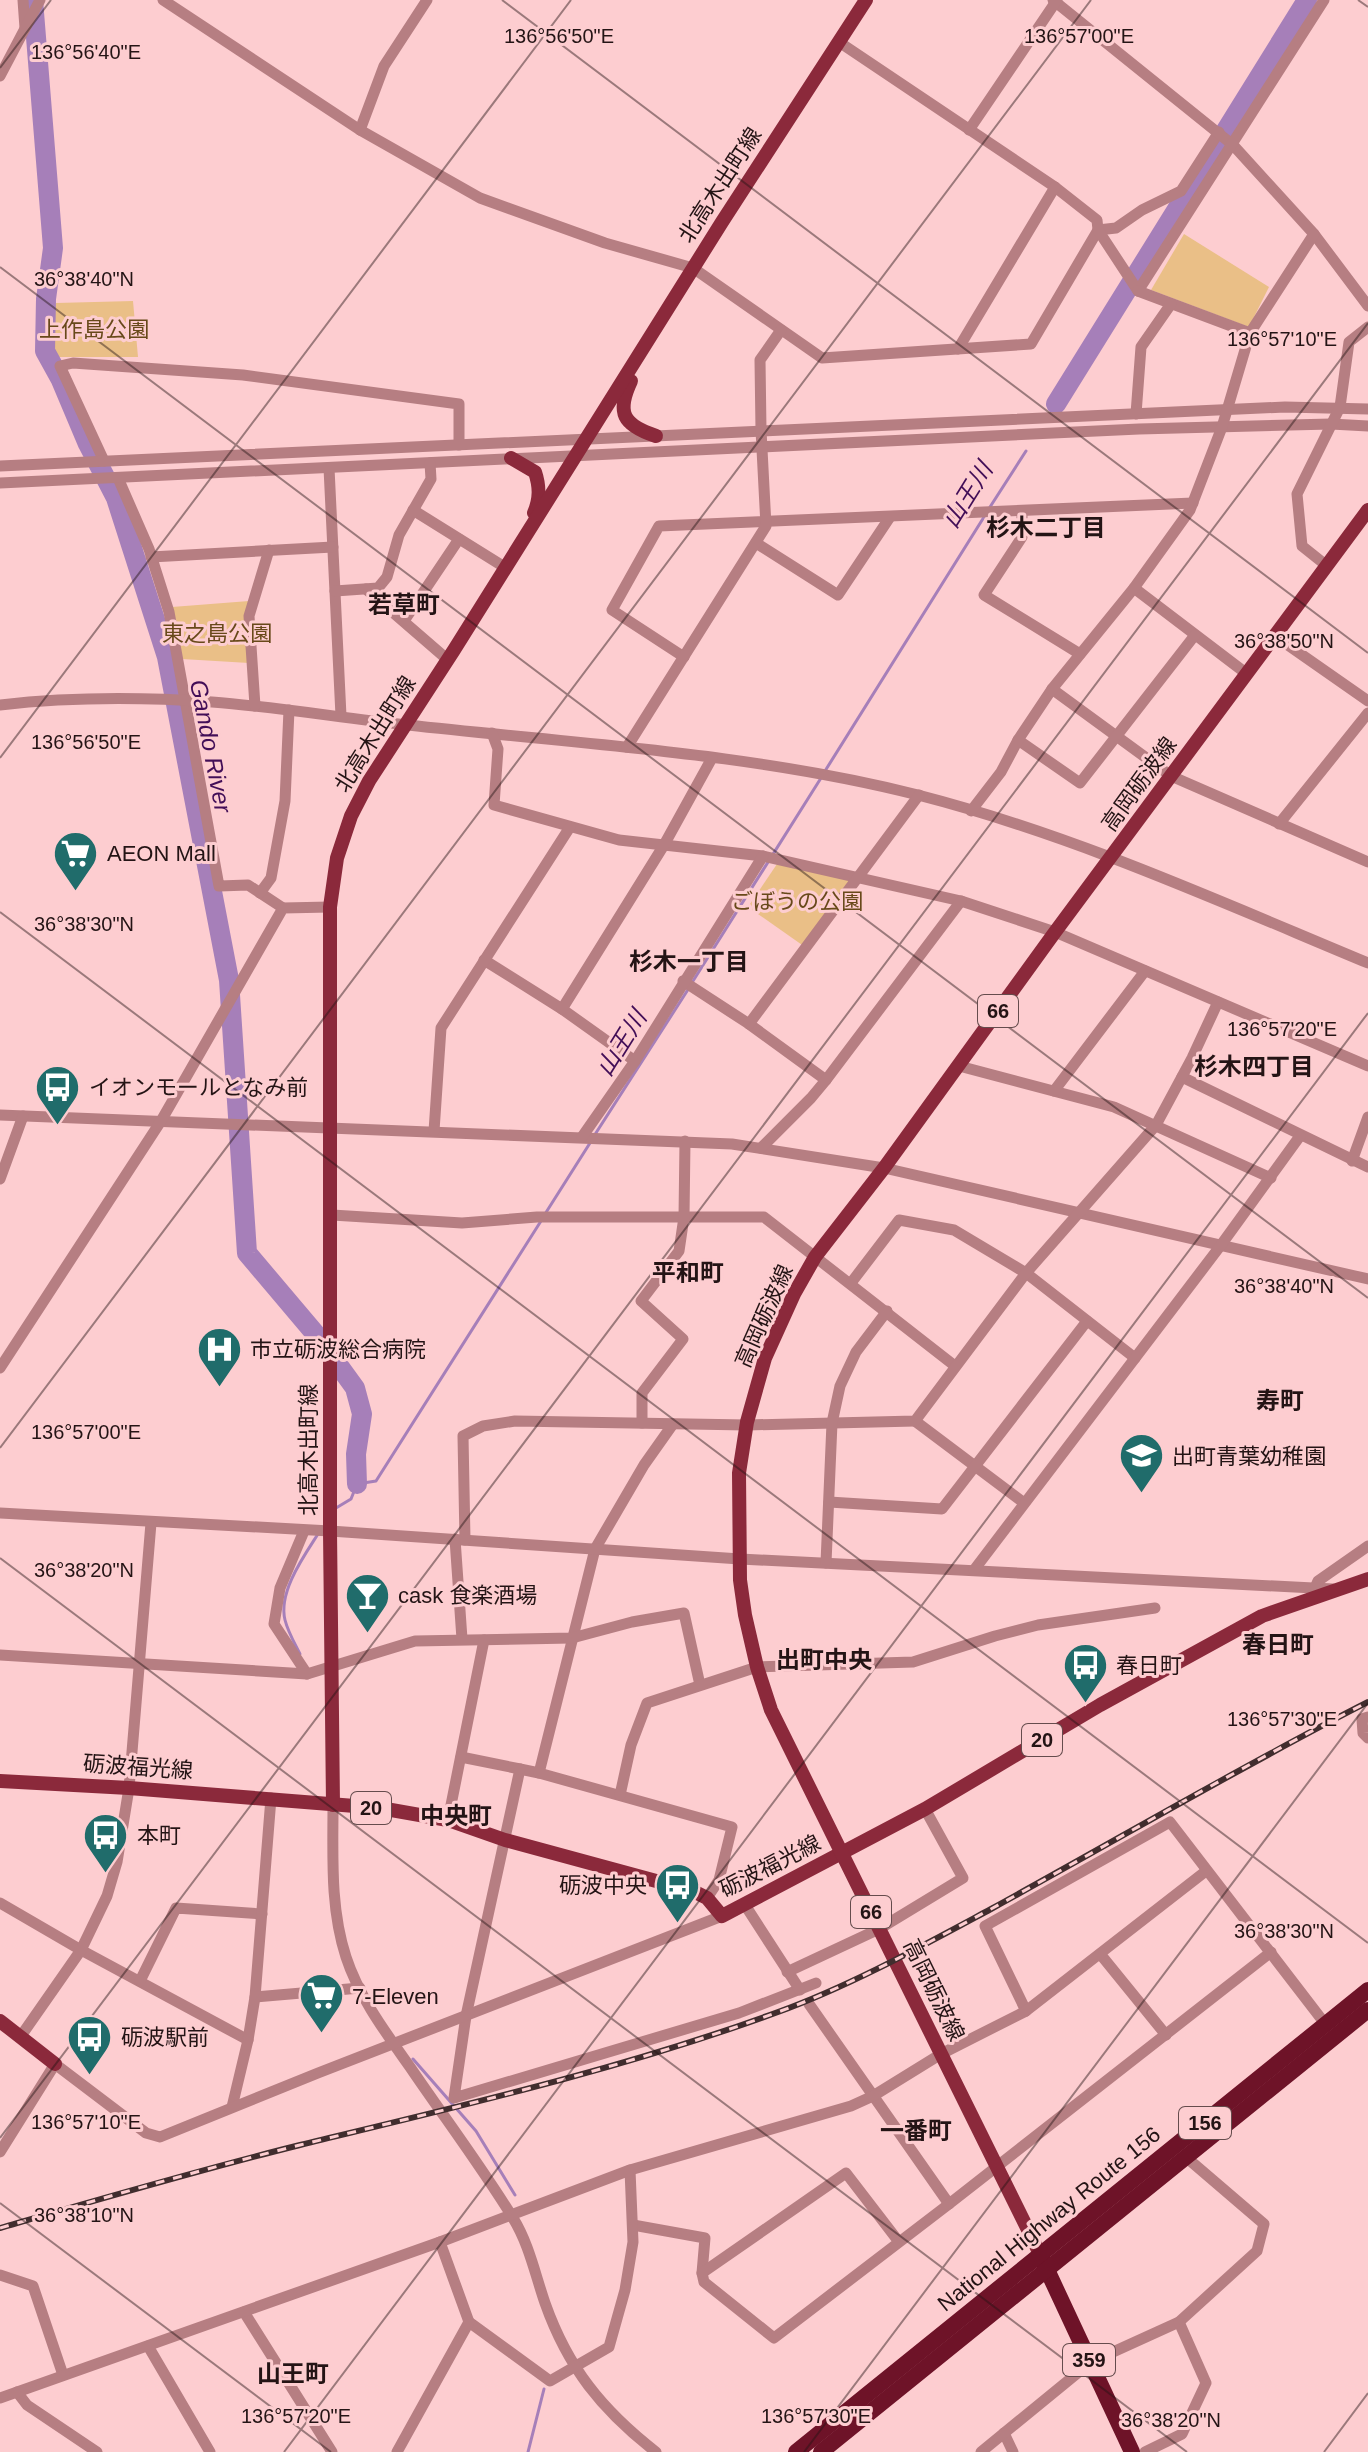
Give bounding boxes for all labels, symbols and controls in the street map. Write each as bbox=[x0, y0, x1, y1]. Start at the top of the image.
text: 136°56'50"E bbox=[504, 25, 614, 47]
text: 136°57'00"E bbox=[1024, 25, 1134, 47]
text: 136°56'40"E bbox=[31, 41, 141, 63]
street label: 北高木出町線 bbox=[674, 123, 766, 247]
text: 36°38'40"N bbox=[34, 268, 134, 290]
park label: 上作島公園 bbox=[39, 317, 149, 342]
text: 136°57'10"E bbox=[1227, 328, 1337, 350]
water label: 山王川 bbox=[936, 455, 999, 533]
district label: 杉木二丁目 bbox=[986, 514, 1106, 541]
district label: 若草町 bbox=[368, 591, 440, 618]
park label: 東之島公園 bbox=[162, 621, 272, 646]
text: 36°38'50"N bbox=[1234, 630, 1334, 652]
street label: 北高木出町線 bbox=[329, 671, 421, 797]
water label: Gando River bbox=[185, 677, 237, 816]
text: 136°56'50"E bbox=[31, 731, 141, 753]
street label: 高岡砺波線 bbox=[1097, 732, 1181, 836]
supermarket icon: AEON Mall bbox=[52, 829, 100, 892]
place label: AEON Mall bbox=[107, 841, 216, 866]
park label: ごぼうの公園 bbox=[731, 889, 863, 914]
text: 36°38'30"N bbox=[34, 913, 134, 935]
district label: 杉木一丁目 bbox=[629, 948, 749, 975]
road number: 66 bbox=[978, 995, 1018, 1027]
water label: 山王川 bbox=[590, 1003, 653, 1081]
text: 136°57'20"E bbox=[1227, 1018, 1337, 1040]
district label: 杉木四丁目 bbox=[1194, 1053, 1314, 1080]
bus stop icon: イオンモールとなみ前 bbox=[34, 1063, 82, 1126]
place label: イオンモールとなみ前 bbox=[89, 1075, 308, 1100]
district label: 平和町 bbox=[652, 1259, 724, 1286]
street label: 高岡砺波線 bbox=[730, 1261, 798, 1371]
text: 36°38'40"N bbox=[1234, 1275, 1334, 1297]
hospital icon: 市立砺波総合病院 bbox=[195, 1325, 243, 1388]
place label: 市立砺波総合病院 bbox=[250, 1337, 426, 1362]
street label: 北高木出町線 bbox=[296, 1384, 321, 1516]
district label: 寿町 bbox=[1256, 1387, 1304, 1414]
text: 136°57'00"E bbox=[31, 1421, 141, 1443]
school or university icon: 出町青葉幼稚園 bbox=[1117, 1432, 1165, 1495]
place label: 出町青葉幼稚園 bbox=[1172, 1444, 1326, 1469]
text: 36°38'20"N bbox=[34, 1559, 134, 1581]
bar icon: cask 食楽酒場 bbox=[343, 1571, 391, 1634]
place label: cask 食楽酒場 bbox=[398, 1583, 537, 1608]
district label: 春日町 bbox=[1242, 1631, 1314, 1658]
bus stop icon: 春日町 bbox=[1061, 1641, 1109, 1704]
district label: 出町中央 bbox=[776, 1646, 872, 1673]
place label: 春日町 bbox=[1116, 1653, 1182, 1678]
text: 136°57'30"E bbox=[1227, 1708, 1337, 1730]
road number: 20 bbox=[1022, 1724, 1062, 1756]
street label: 砺波福光線 bbox=[82, 1751, 194, 1783]
road number: 20 bbox=[351, 1792, 391, 1824]
district label: 中央町 bbox=[420, 1802, 492, 1829]
bus stop icon: 本町 bbox=[82, 1811, 130, 1874]
place label: 本町 bbox=[137, 1823, 181, 1848]
street label: 砺波福光線 bbox=[715, 1830, 825, 1902]
bus stop icon: 砺波中央 bbox=[654, 1861, 702, 1924]
place label: 砺波中央 bbox=[559, 1873, 647, 1898]
road number: 66 bbox=[851, 1896, 891, 1928]
text: 36°38'30"N bbox=[1234, 1920, 1334, 1942]
street label: 高岡砺波線 bbox=[899, 1935, 969, 2045]
supermarket icon: 7-Eleven bbox=[297, 1972, 345, 2035]
place label: 7-Eleven bbox=[352, 1984, 439, 2009]
bus stop icon: 砺波駅前 bbox=[66, 2013, 114, 2076]
place label: 砺波駅前 bbox=[121, 2025, 209, 2050]
road number: 156 bbox=[1179, 2107, 1231, 2139]
text: 136°57'10"E bbox=[31, 2111, 141, 2133]
district label: 一番町 bbox=[880, 2117, 952, 2144]
street label: National Highway Route 156 bbox=[933, 2122, 1165, 2316]
text: 36°38'10"N bbox=[34, 2204, 134, 2226]
road number: 359 bbox=[1063, 2344, 1115, 2376]
district label: 山王町 bbox=[257, 2360, 329, 2387]
text: 136°57'20"E bbox=[241, 2405, 351, 2427]
text: 136°57'30"E bbox=[761, 2405, 871, 2427]
text: 36°38'20"N bbox=[1121, 2409, 1221, 2431]

